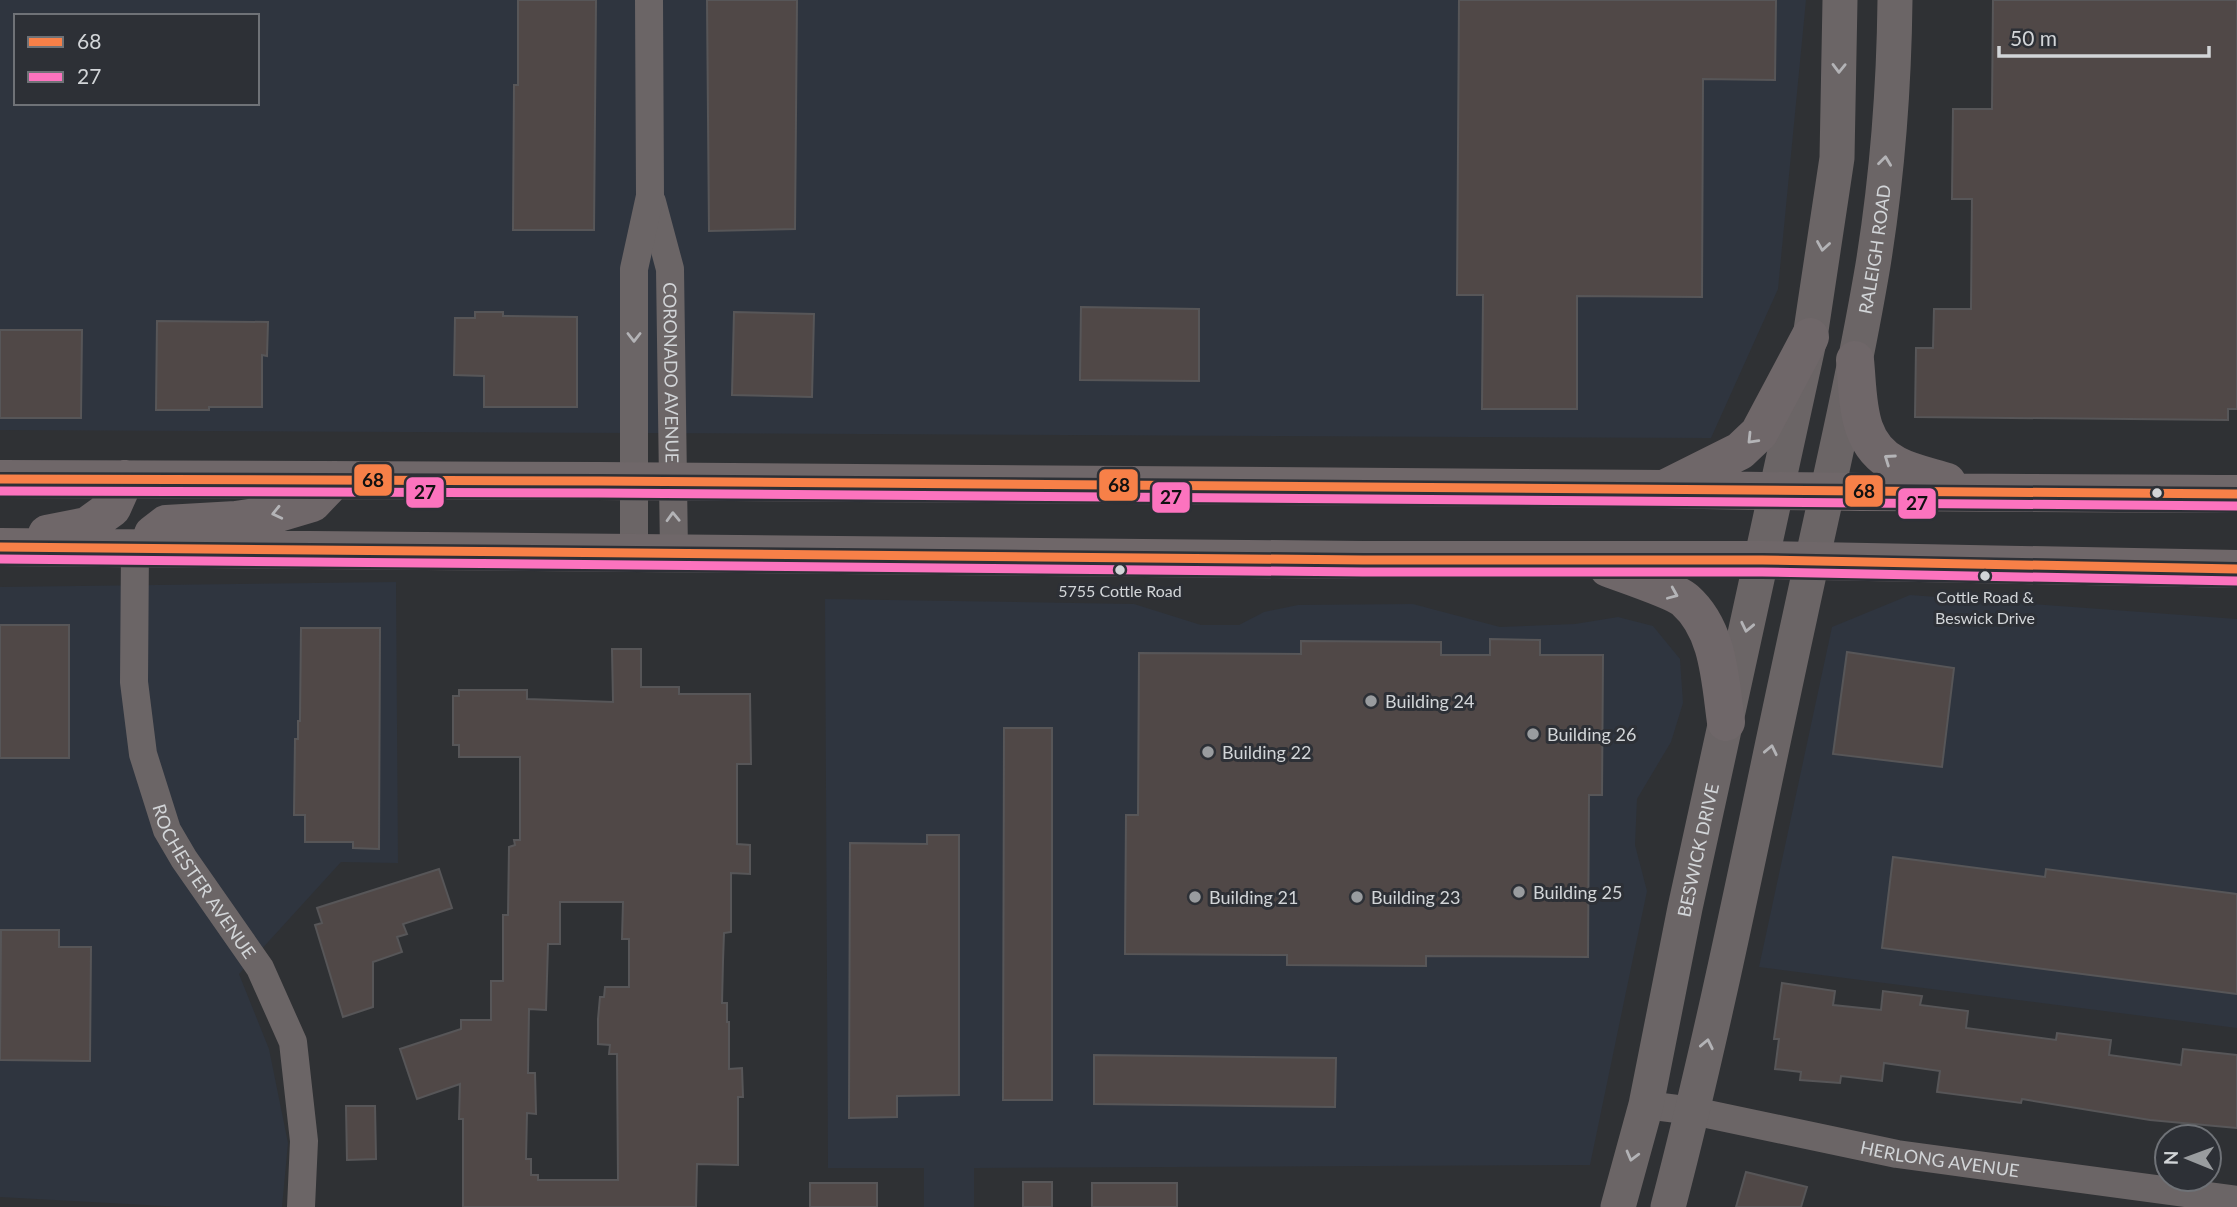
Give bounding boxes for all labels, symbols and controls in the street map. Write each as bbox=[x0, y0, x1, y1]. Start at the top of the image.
legend bbox=[14, 14, 259, 105]
scale bar bbox=[1999, 14, 2209, 58]
text: 50 m bbox=[2010, 25, 2057, 50]
text: 68 bbox=[77, 28, 101, 53]
text: 27 bbox=[77, 63, 101, 88]
one-way arrow bbox=[1831, 63, 1846, 74]
one-way arrow bbox=[1877, 155, 1892, 167]
street label: RALEIGH ROAD bbox=[1853, 183, 1895, 316]
one-way arrow bbox=[1816, 240, 1831, 252]
street label: CORONADO AVENUE bbox=[659, 282, 684, 463]
one-way arrow bbox=[626, 333, 642, 343]
one-way arrow bbox=[1748, 431, 1761, 444]
one-way arrow bbox=[1884, 455, 1897, 467]
line badge: 68 bbox=[353, 463, 393, 497]
text: 68 bbox=[362, 468, 384, 491]
line badge: 68 bbox=[1098, 468, 1139, 502]
text: 68 bbox=[1108, 473, 1130, 496]
line badge: 68 bbox=[1844, 474, 1884, 508]
line badge: 27 bbox=[405, 476, 445, 509]
text: 68 bbox=[1853, 479, 1875, 502]
text: 27 bbox=[414, 480, 436, 503]
line badge: 27 bbox=[1151, 481, 1191, 514]
text: 27 bbox=[1160, 485, 1182, 508]
unlabelled marker bbox=[2150, 486, 2164, 500]
line badge: 27 bbox=[1897, 487, 1937, 520]
text: 27 bbox=[1906, 491, 1928, 514]
one-way arrow bbox=[271, 504, 283, 519]
one-way arrow bbox=[666, 511, 681, 522]
marker: 5755 Cottle Road bbox=[1113, 563, 1127, 577]
marker: Cottle Road & Beswick Drive bbox=[1978, 569, 1992, 583]
place label: 5755 Cottle Road bbox=[1058, 581, 1182, 600]
one-way arrow bbox=[1666, 586, 1678, 600]
place label: Cottle Road & Beswick Drive bbox=[1935, 587, 2035, 627]
one-way arrow bbox=[1740, 621, 1755, 633]
place label: Building 24 bbox=[1385, 690, 1474, 712]
marker: Building 24 bbox=[1363, 693, 1379, 709]
place label: Building 26 bbox=[1547, 723, 1636, 745]
marker: Building 26 bbox=[1525, 726, 1541, 742]
place label: Building 22 bbox=[1222, 741, 1311, 763]
marker: Building 22 bbox=[1200, 744, 1216, 760]
one-way arrow bbox=[1763, 744, 1778, 756]
street label: BESWICK DRIVE bbox=[1672, 781, 1723, 919]
street label: ROCHESTER AVENUE bbox=[148, 801, 261, 963]
place label: Building 25 bbox=[1533, 881, 1622, 903]
marker: Building 25 bbox=[1511, 884, 1527, 900]
place label: Building 21 bbox=[1209, 886, 1298, 908]
place label: Building 23 bbox=[1371, 886, 1460, 908]
marker: Building 21 bbox=[1187, 889, 1203, 905]
marker: Building 23 bbox=[1349, 889, 1365, 905]
one-way arrow bbox=[1699, 1038, 1714, 1050]
north arrow bbox=[2153, 1123, 2223, 1193]
street label: HERLONG AVENUE bbox=[1858, 1136, 2021, 1181]
one-way arrow bbox=[1626, 1150, 1640, 1162]
text: N bbox=[2159, 1150, 2182, 1165]

